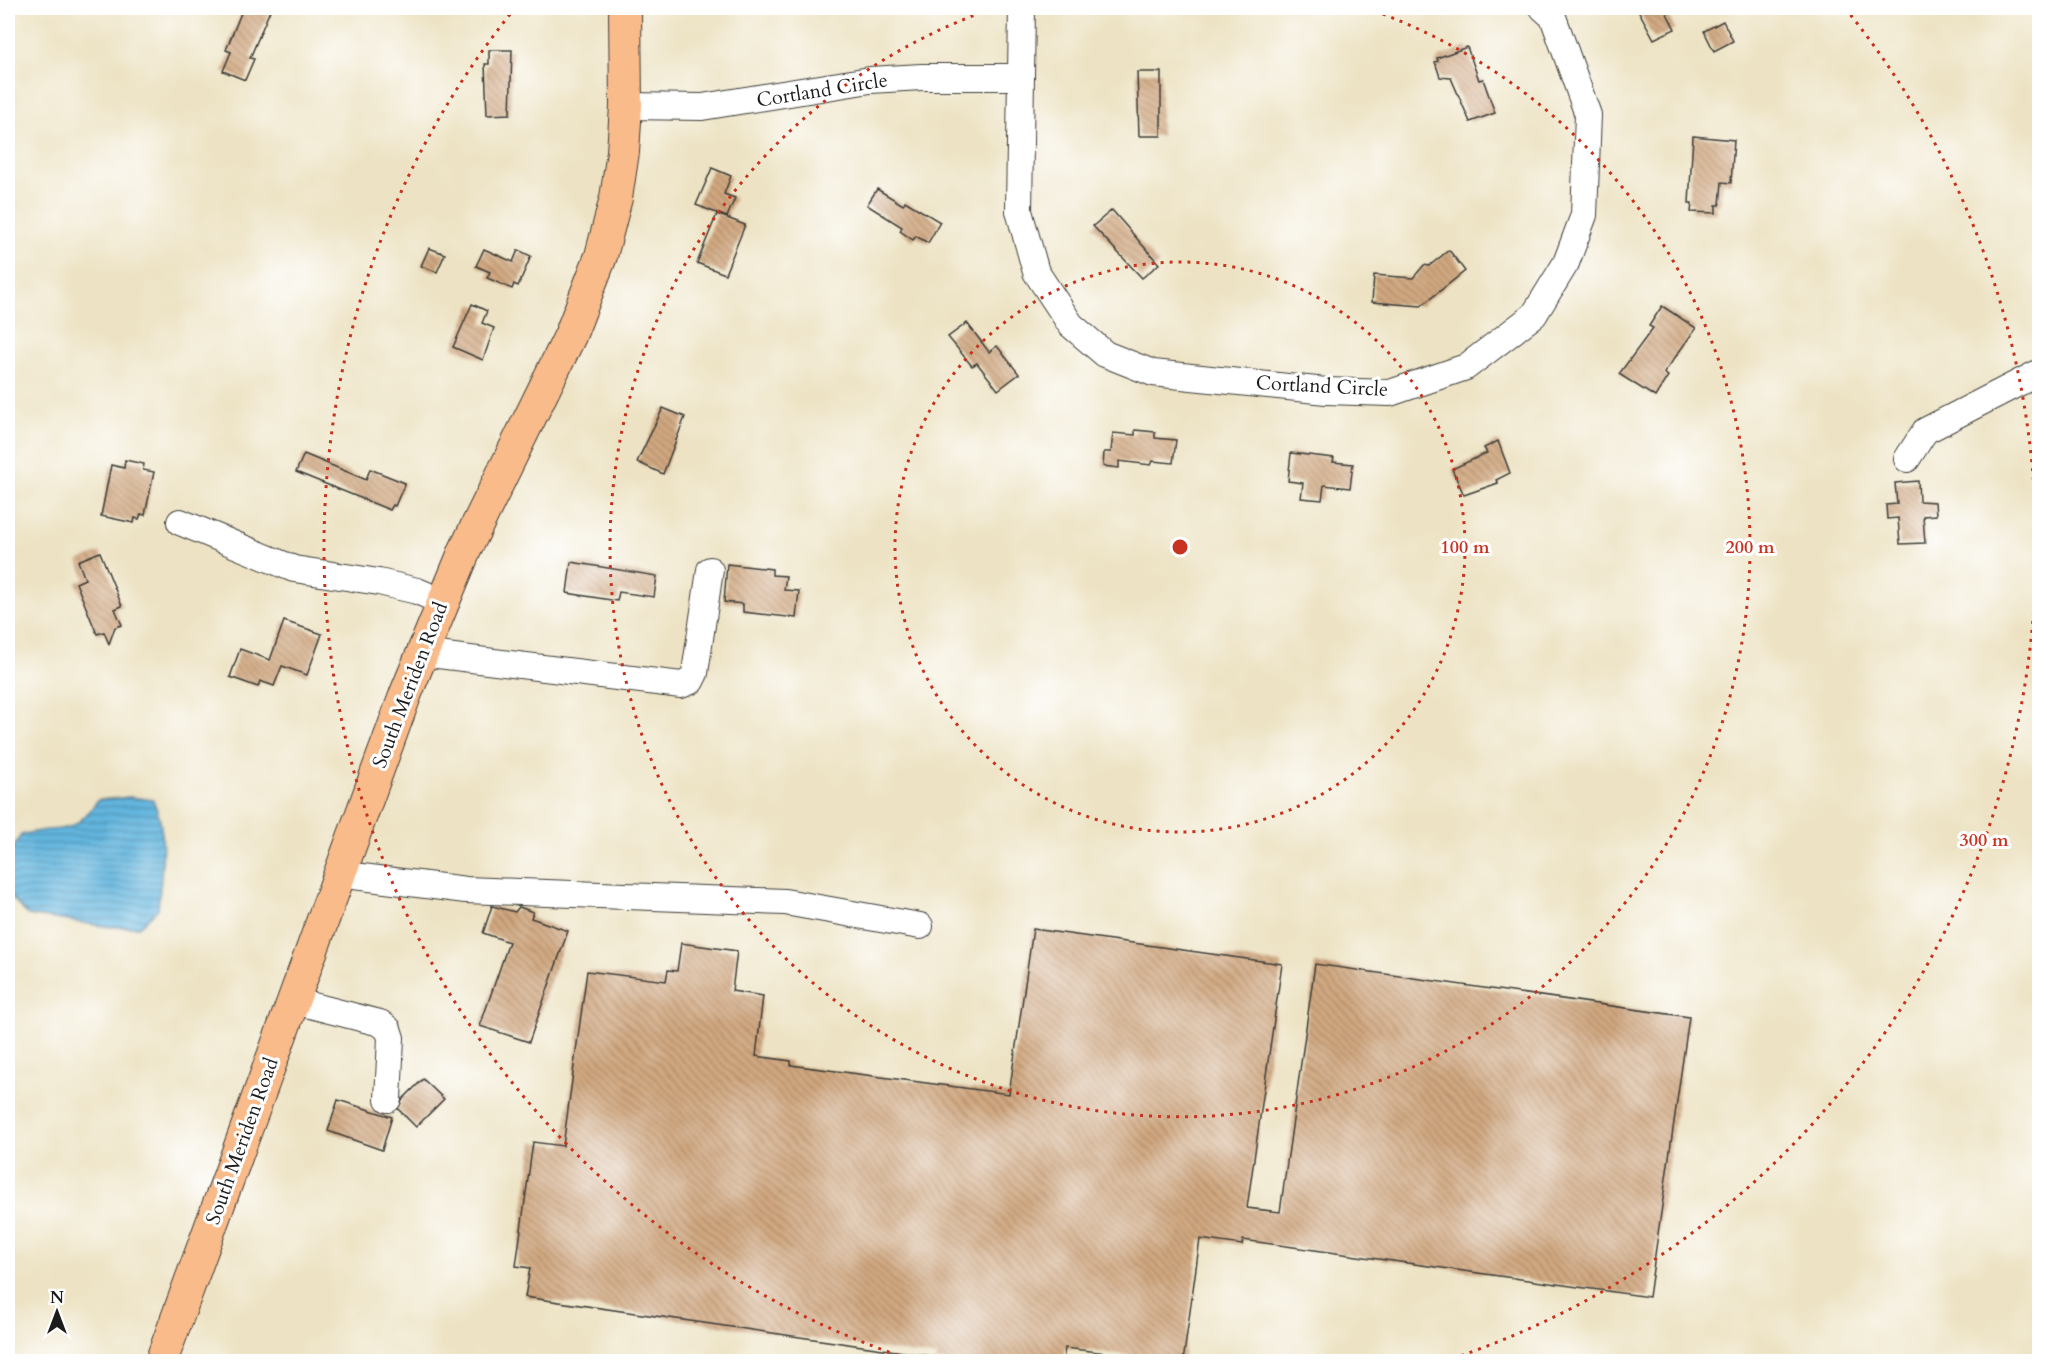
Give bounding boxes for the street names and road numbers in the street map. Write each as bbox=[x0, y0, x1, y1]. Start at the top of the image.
street label: Cortland Circle bbox=[755, 66, 889, 114]
street label: Cortland Circle bbox=[1255, 369, 1389, 403]
street label: South Meriden Road bbox=[366, 598, 454, 772]
street label: South Meriden Road bbox=[199, 1053, 285, 1228]

